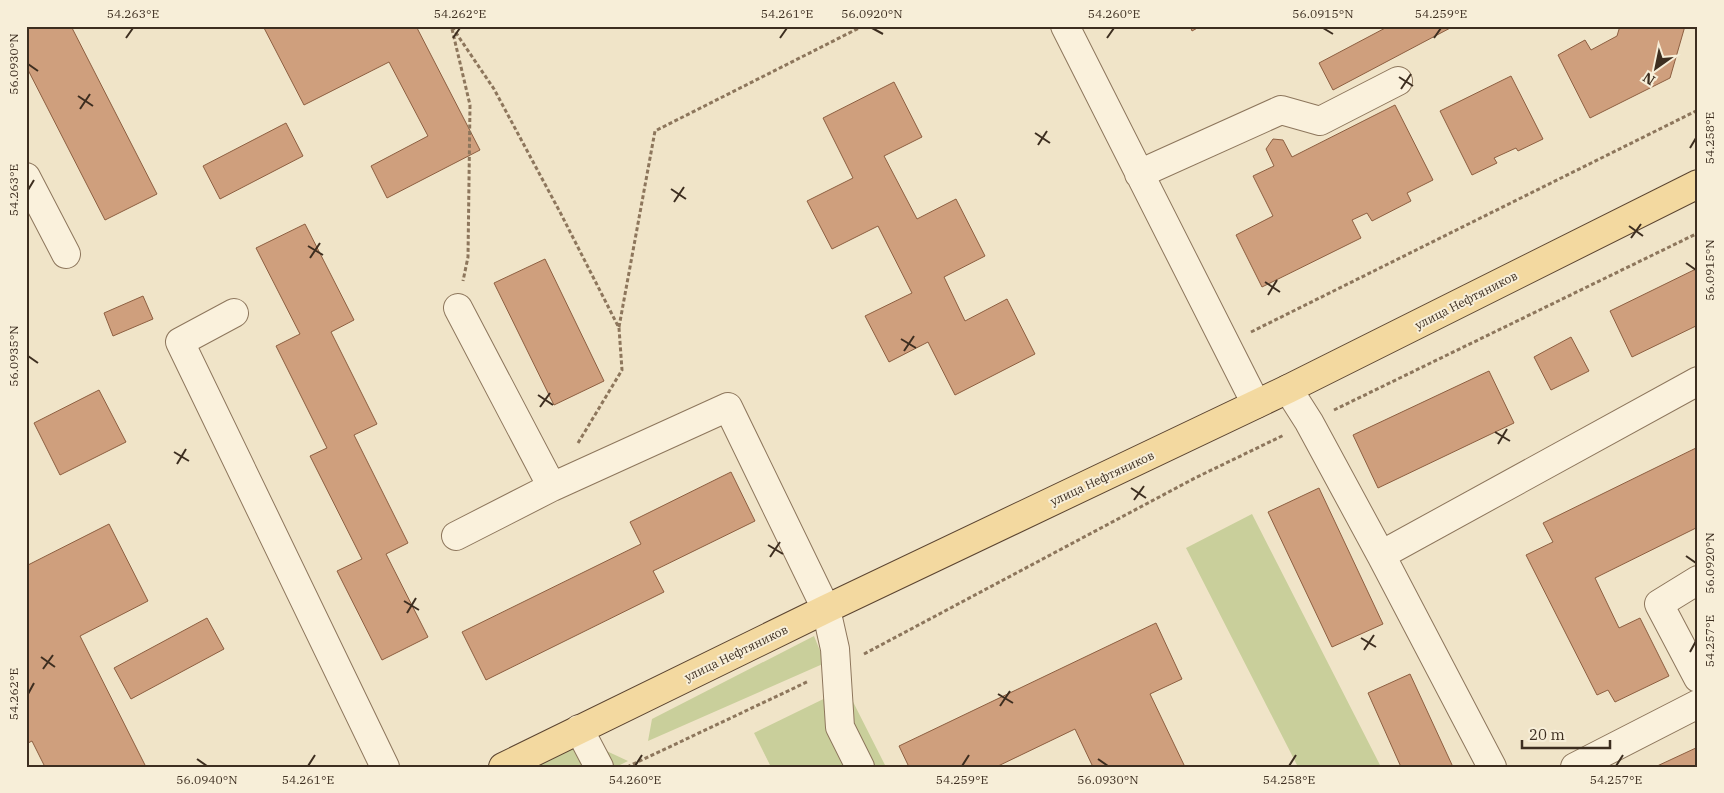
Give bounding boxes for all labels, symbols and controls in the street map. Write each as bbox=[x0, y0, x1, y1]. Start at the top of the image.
text: 54.263°E bbox=[107, 6, 159, 21]
text: 54.262°E bbox=[434, 6, 486, 21]
text: 54.261°E bbox=[761, 6, 813, 21]
text: 56.0920°N bbox=[841, 6, 903, 21]
text: 54.260°E bbox=[1088, 6, 1140, 21]
text: 56.0915°N bbox=[1292, 6, 1354, 21]
text: 54.259°E bbox=[1415, 6, 1467, 21]
text: 56.0930°N bbox=[6, 33, 21, 95]
north arrow bbox=[1632, 42, 1682, 92]
text: N bbox=[1639, 68, 1658, 89]
text: 54.258°E bbox=[1702, 112, 1717, 164]
text: 54.263°E bbox=[6, 164, 21, 216]
text: 56.0915°N bbox=[1702, 239, 1717, 301]
street label: улица Нефтяников bbox=[1412, 268, 1520, 332]
text: 56.0935°N bbox=[6, 325, 21, 387]
street label: улица Нефтяников bbox=[1048, 447, 1157, 509]
text: 56.0920°N bbox=[1702, 532, 1717, 594]
text: 54.257°E bbox=[1702, 615, 1717, 667]
street label: улица Нефтяников bbox=[682, 621, 790, 684]
text: 54.262°E bbox=[6, 668, 21, 720]
scale bar bbox=[1522, 718, 1609, 750]
text: 20 m bbox=[1529, 725, 1565, 744]
text: 56.0940°N bbox=[176, 772, 238, 787]
text: 54.261°E bbox=[282, 772, 334, 787]
text: 54.260°E bbox=[609, 772, 661, 787]
text: 54.259°E bbox=[936, 772, 988, 787]
text: 56.0930°N bbox=[1077, 772, 1139, 787]
text: 54.258°E bbox=[1263, 772, 1315, 787]
text: 54.257°E bbox=[1590, 772, 1642, 787]

